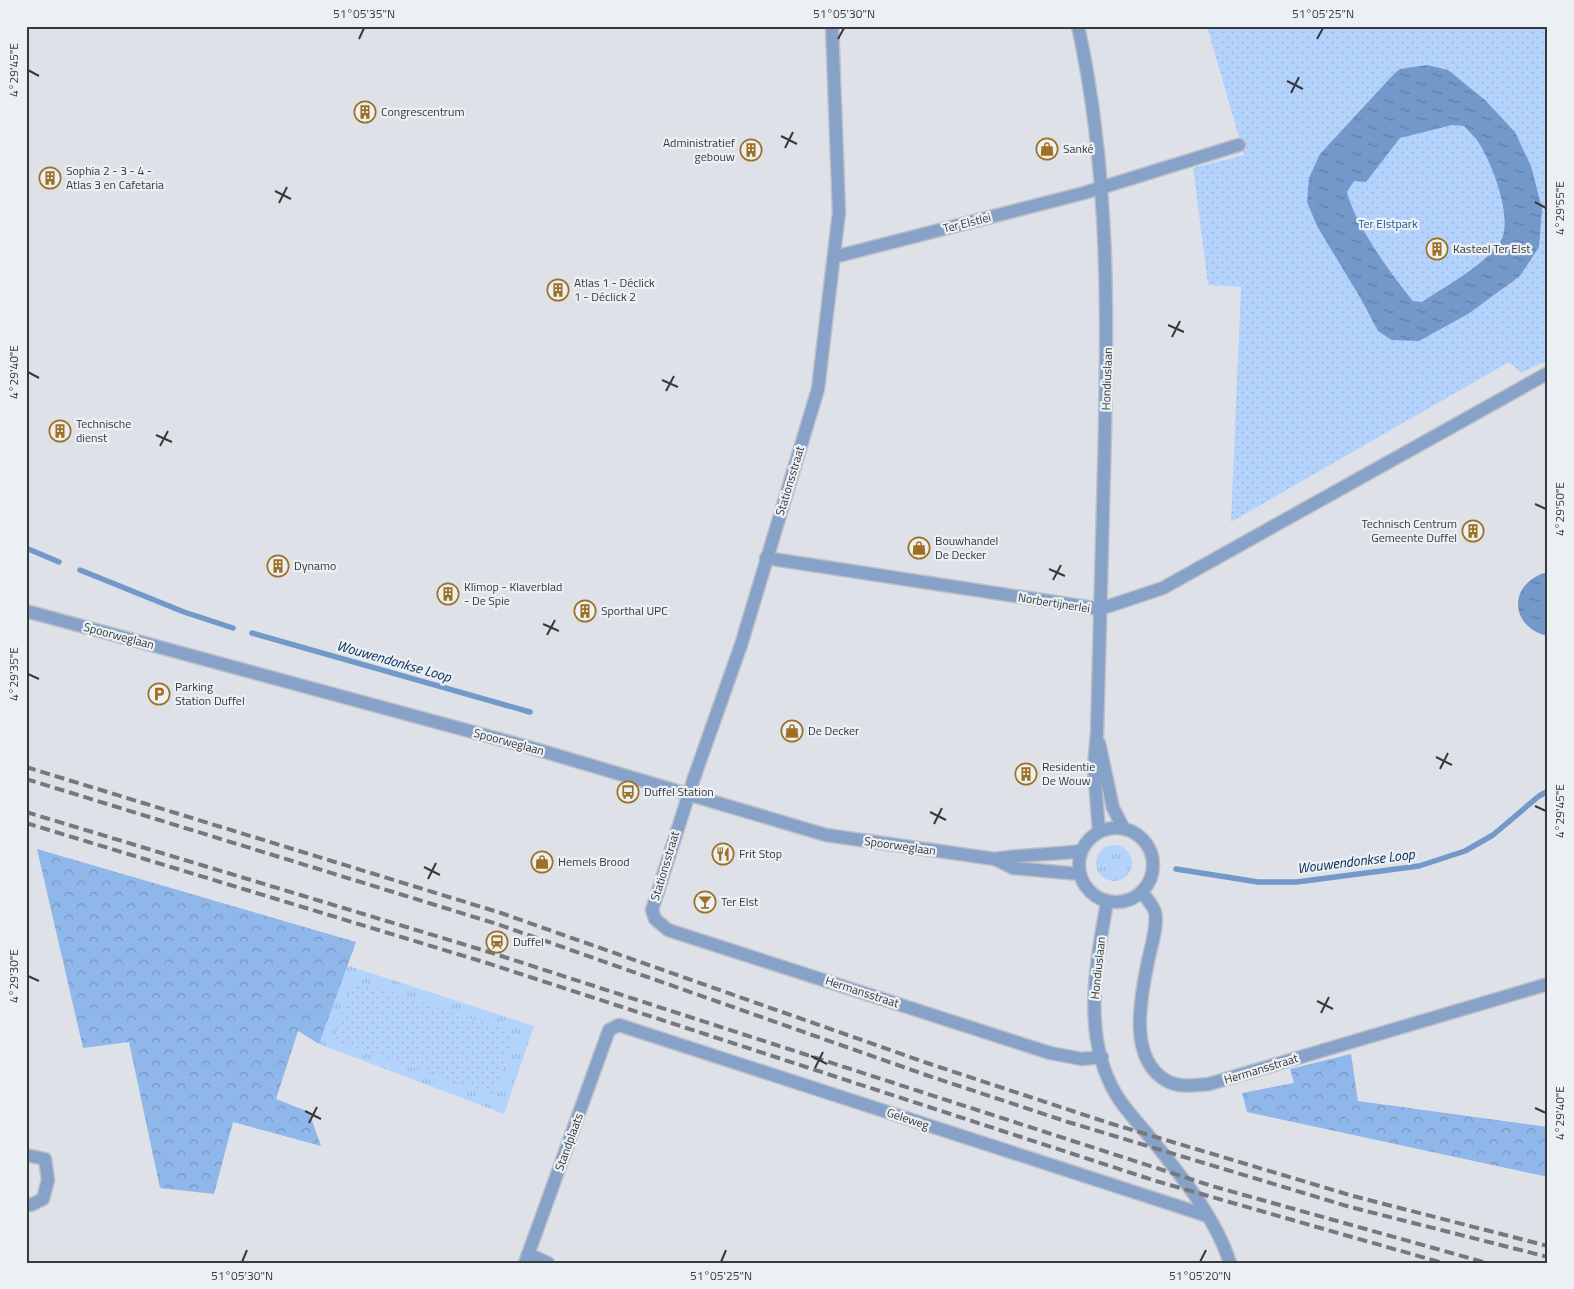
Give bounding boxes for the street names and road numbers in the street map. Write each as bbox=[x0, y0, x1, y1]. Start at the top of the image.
street label: Ter Elstlei bbox=[941, 207, 993, 238]
street label: Hondiuslaan bbox=[1096, 347, 1117, 411]
street label: Stationsstraat bbox=[770, 443, 809, 518]
street label: Norbertijnerlei bbox=[1017, 587, 1091, 618]
street label: Spoorweglaan bbox=[82, 617, 156, 654]
street label: Spoorweglaan bbox=[472, 723, 546, 760]
street label: Stationsstraat bbox=[645, 828, 684, 903]
street label: Spoorweglaan bbox=[863, 831, 937, 860]
street label: Hondiuslaan bbox=[1085, 936, 1110, 1000]
street label: Hermansstraat bbox=[823, 971, 902, 1013]
street label: Hermansstraat bbox=[1221, 1048, 1301, 1089]
street label: Geleweg bbox=[885, 1103, 932, 1134]
street label: Standplaats bbox=[549, 1110, 588, 1173]

